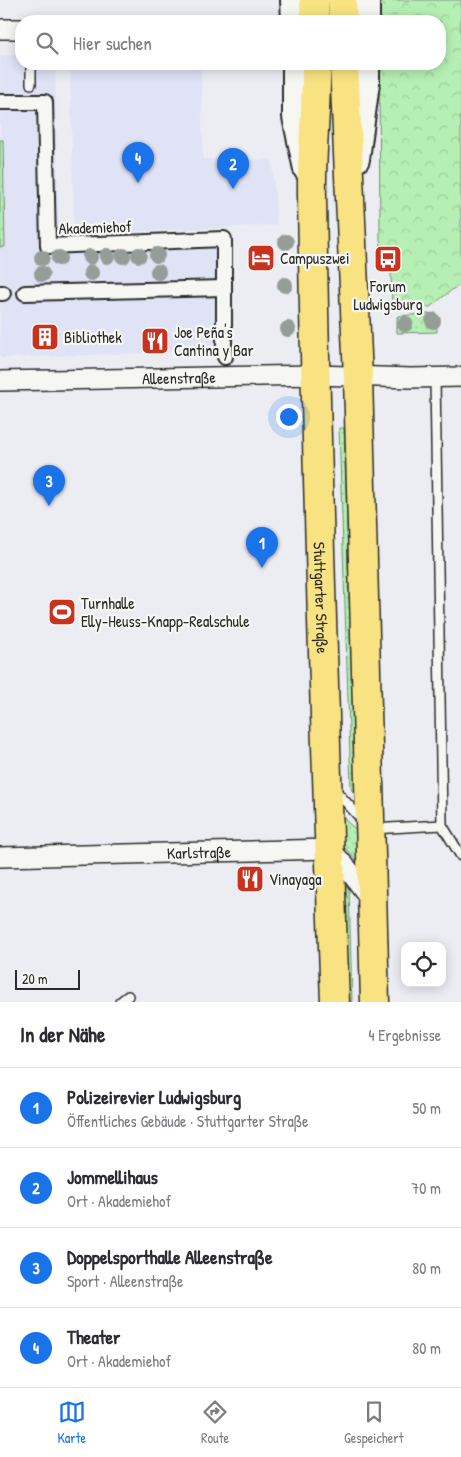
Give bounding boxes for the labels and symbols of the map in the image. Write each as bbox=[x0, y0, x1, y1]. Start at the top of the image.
pin: 4 bbox=[122, 142, 154, 183]
pin: 2 bbox=[217, 148, 249, 189]
street label: Akademiehof bbox=[58, 215, 132, 239]
hotel icon: Campuszwei bbox=[246, 243, 276, 273]
bus stop icon: Forum Ludwigsburg bbox=[373, 244, 403, 274]
place label: Campuszwei bbox=[280, 247, 350, 269]
place label: Forum Ludwigsburg bbox=[353, 275, 423, 315]
place label: Joe Peña's Cantina y Bar bbox=[174, 321, 254, 361]
building icon: Bibliothek bbox=[30, 322, 60, 352]
place label: Bibliothek bbox=[64, 326, 122, 348]
restaurant icon: Joe Peña's Cantina y Bar bbox=[140, 326, 170, 356]
street label: Alleenstraße bbox=[142, 366, 217, 389]
your location bbox=[276, 404, 302, 430]
pin: 3 bbox=[33, 465, 65, 506]
pin: 1 bbox=[246, 527, 278, 568]
street label: Stuttgarter Straße bbox=[309, 542, 334, 655]
place label: Turnhalle Elly-Heuss-Knapp-Realschule bbox=[81, 592, 250, 632]
sports icon: Turnhalle Elly-Heuss-Knapp-Realschule bbox=[47, 597, 77, 627]
street label: Karlstraße bbox=[167, 840, 232, 864]
restaurant icon: Vinayaga bbox=[235, 864, 265, 894]
place label: Vinayaga bbox=[269, 868, 322, 890]
scale bar bbox=[15, 967, 80, 990]

